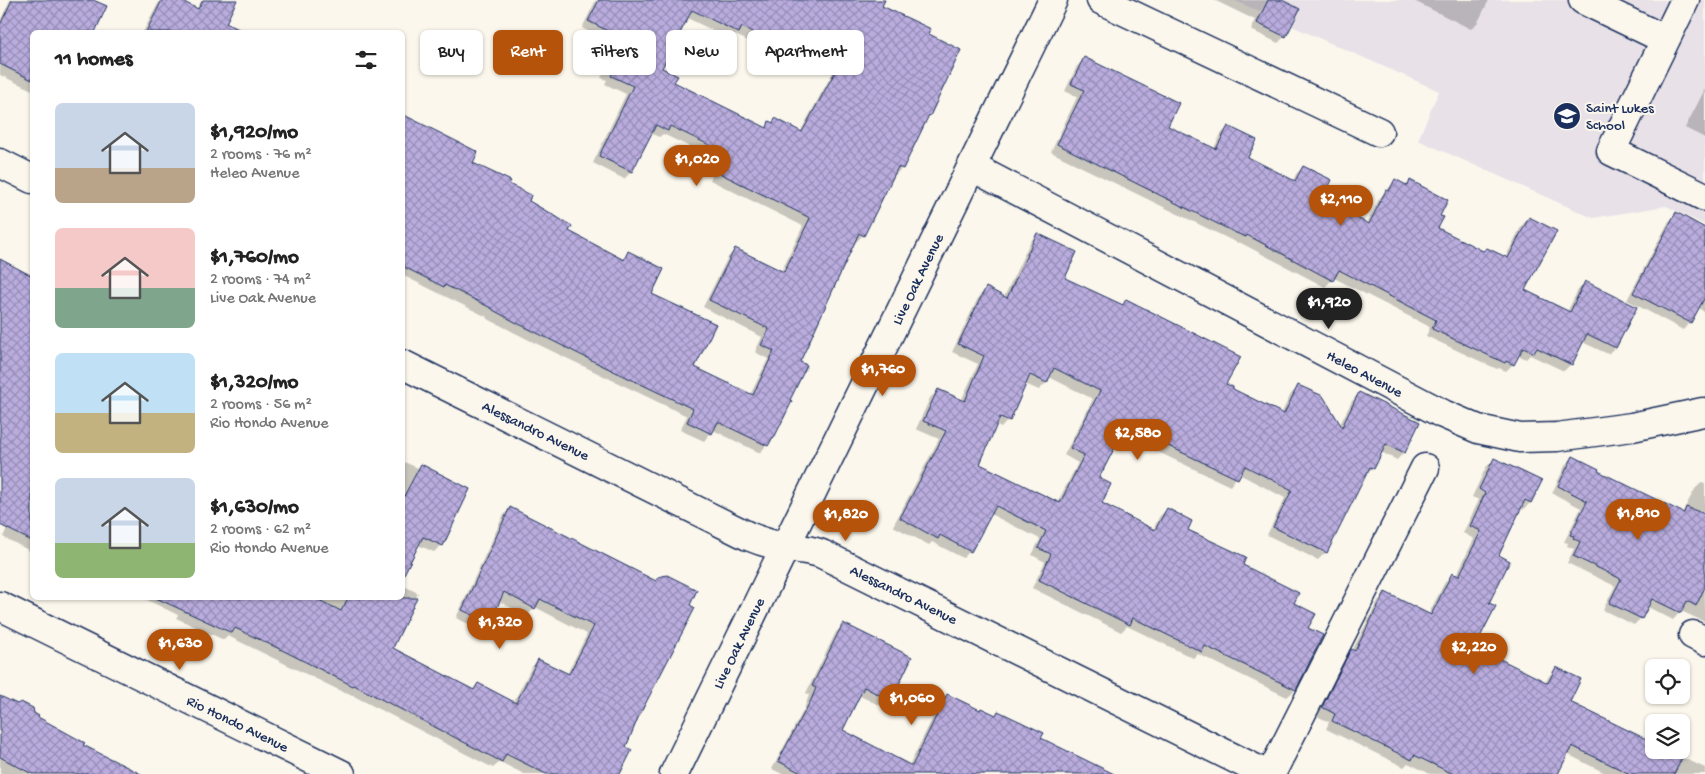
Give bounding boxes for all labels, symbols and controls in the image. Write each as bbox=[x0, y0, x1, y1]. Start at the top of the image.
chip: Buy bbox=[420, 30, 483, 75]
chip: Rent bbox=[493, 30, 563, 75]
chip: Filters bbox=[573, 30, 656, 75]
chip: New bbox=[666, 30, 737, 75]
chip: Apartment bbox=[747, 30, 864, 75]
icon: filters bbox=[352, 46, 380, 74]
text: 11 homes bbox=[55, 48, 133, 73]
place label: Saint Lukes School bbox=[1586, 100, 1654, 135]
school or university icon: Saint Lukes School bbox=[1552, 101, 1582, 131]
text: $1,920/mo bbox=[210, 121, 298, 146]
icon: home bbox=[95, 123, 155, 183]
pin: $1,020 bbox=[656, 144, 738, 187]
text: 2 rooms · 76 m² bbox=[210, 146, 312, 165]
text: $1,020 bbox=[675, 151, 719, 170]
text: Heleo Avenue bbox=[210, 165, 299, 184]
pin: $2,110 bbox=[1300, 184, 1382, 227]
text: $2,110 bbox=[1320, 191, 1362, 210]
street label: Live Oak Avenue bbox=[889, 231, 949, 328]
text: $1,760/mo bbox=[210, 246, 299, 271]
icon: home bbox=[95, 248, 155, 308]
text: 2 rooms · 74 m² bbox=[210, 271, 311, 290]
pin: $1,920 bbox=[1288, 288, 1370, 330]
text: Live Oak Avenue bbox=[210, 290, 316, 309]
text: $1,920 bbox=[1307, 294, 1351, 313]
street label: Heleo Avenue bbox=[1323, 347, 1406, 403]
pin: $1,760 bbox=[842, 354, 924, 397]
text: $1,760 bbox=[861, 361, 905, 380]
text: $1,320/mo bbox=[210, 371, 298, 396]
icon: home bbox=[95, 373, 155, 433]
text: 2 rooms · 56 m² bbox=[210, 396, 312, 415]
street label: Alessandro Avenue bbox=[479, 398, 592, 466]
text: Rio Hondo Avenue bbox=[210, 415, 329, 434]
pin: $2,580 bbox=[1097, 418, 1179, 461]
text: $2,580 bbox=[1115, 425, 1161, 444]
text: $1,630/mo bbox=[210, 496, 299, 521]
icon: home bbox=[95, 498, 155, 558]
pin: $1,810 bbox=[1597, 498, 1679, 541]
pin: $1,820 bbox=[805, 500, 887, 542]
text: $1,810 bbox=[1617, 505, 1659, 524]
text: $1,820 bbox=[824, 506, 868, 525]
text: 2 rooms · 62 m² bbox=[210, 521, 311, 540]
text: Rio Hondo Avenue bbox=[210, 540, 329, 559]
street label: Alessandro Avenue bbox=[847, 562, 960, 630]
street label: Live Oak Avenue bbox=[710, 595, 770, 692]
pin: $1,320 bbox=[459, 608, 541, 650]
text: $1,320 bbox=[478, 614, 522, 633]
pin: $1,630 bbox=[139, 628, 221, 671]
pin: $2,220 bbox=[1433, 632, 1515, 675]
text: $1,630 bbox=[158, 635, 202, 654]
text: $2,220 bbox=[1452, 639, 1496, 658]
map controls bbox=[1645, 659, 1690, 759]
button: locate bbox=[1645, 659, 1690, 704]
pin: $1,060 bbox=[871, 684, 953, 726]
text: $1,060 bbox=[890, 690, 934, 709]
street label: Rio Hondo Avenue bbox=[183, 692, 291, 757]
button: layers bbox=[1645, 714, 1690, 759]

